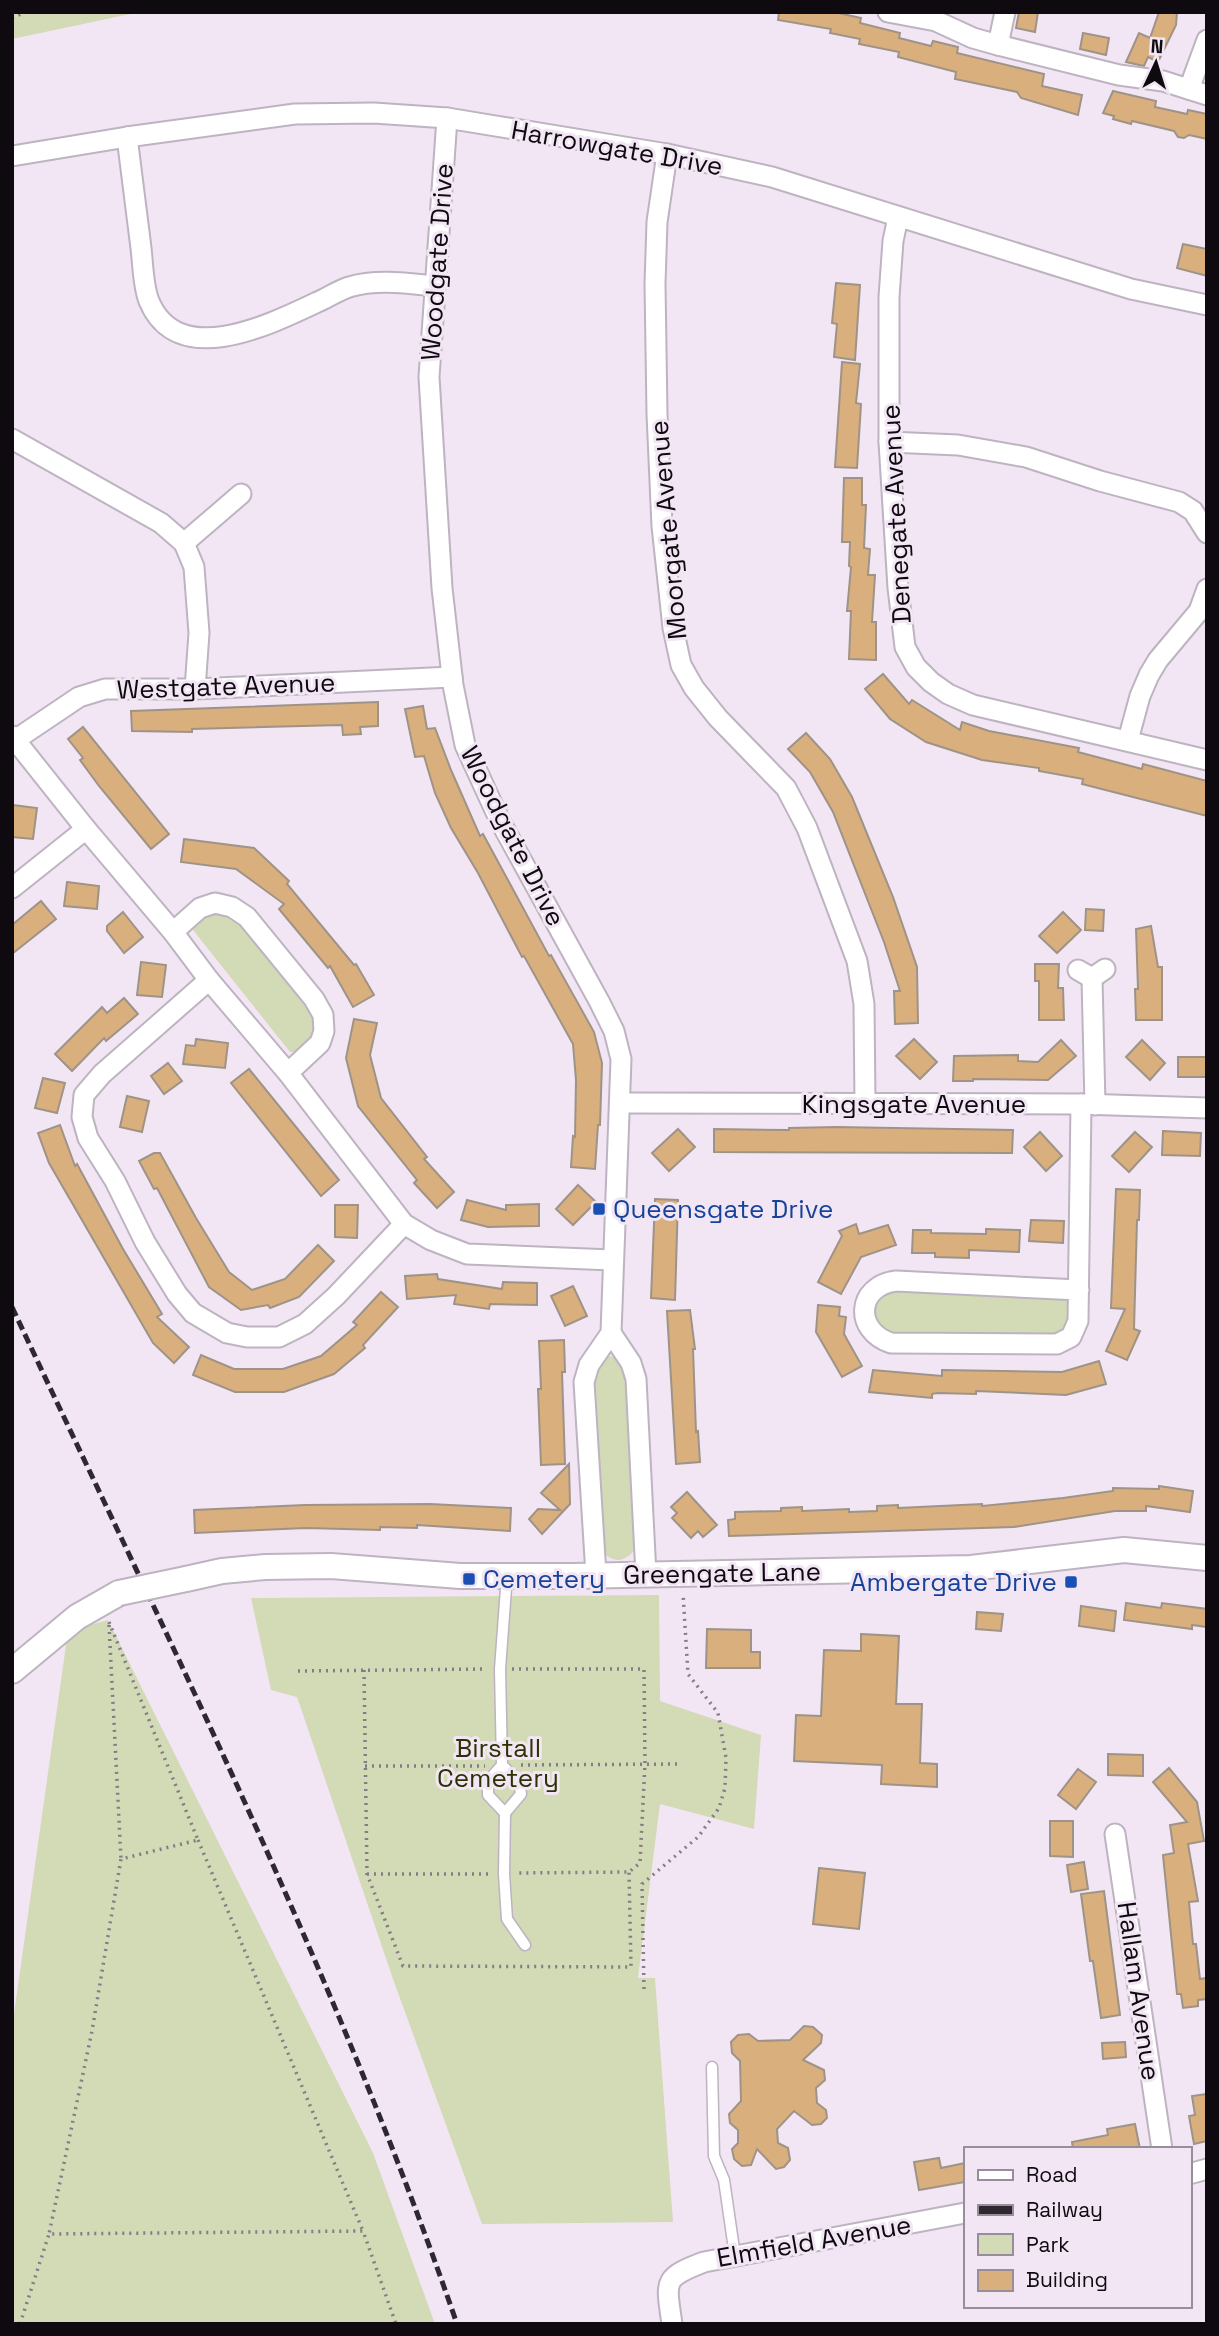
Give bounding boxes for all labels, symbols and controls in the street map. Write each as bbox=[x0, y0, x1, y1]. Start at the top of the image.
north arrow bbox=[1121, 28, 1191, 98]
text: N bbox=[1150, 34, 1164, 59]
street label: Harrowgate Drive bbox=[509, 113, 725, 183]
street label: Woodgate Drive bbox=[413, 162, 461, 362]
street label: Denegate Avenue bbox=[873, 403, 919, 625]
street label: Moorgate Avenue bbox=[641, 419, 695, 641]
street label: Westgate Avenue bbox=[116, 665, 336, 707]
street label: Woodgate Drive bbox=[453, 740, 573, 932]
street label: Kingsgate Avenue bbox=[802, 1087, 1026, 1121]
place label: Queensgate Drive bbox=[613, 1192, 833, 1226]
marker: Queensgate Drive bbox=[591, 1201, 607, 1217]
street label: Greengate Lane bbox=[623, 1554, 821, 1592]
place label: Cemetery bbox=[483, 1562, 605, 1596]
place label: Ambergate Drive bbox=[850, 1565, 1057, 1599]
marker: Cemetery bbox=[461, 1571, 477, 1587]
marker: Ambergate Drive bbox=[1063, 1574, 1079, 1590]
park label: Birstall Cemetery bbox=[437, 1731, 559, 1795]
street label: Hallam Avenue bbox=[1110, 1899, 1168, 2083]
legend bbox=[964, 2147, 1191, 2308]
text: Road bbox=[1026, 2161, 1078, 2188]
text: Railway bbox=[1026, 2196, 1103, 2223]
street label: Elmfield Avenue bbox=[714, 2207, 914, 2275]
text: Park bbox=[1026, 2231, 1070, 2258]
text: Building bbox=[1026, 2266, 1108, 2293]

